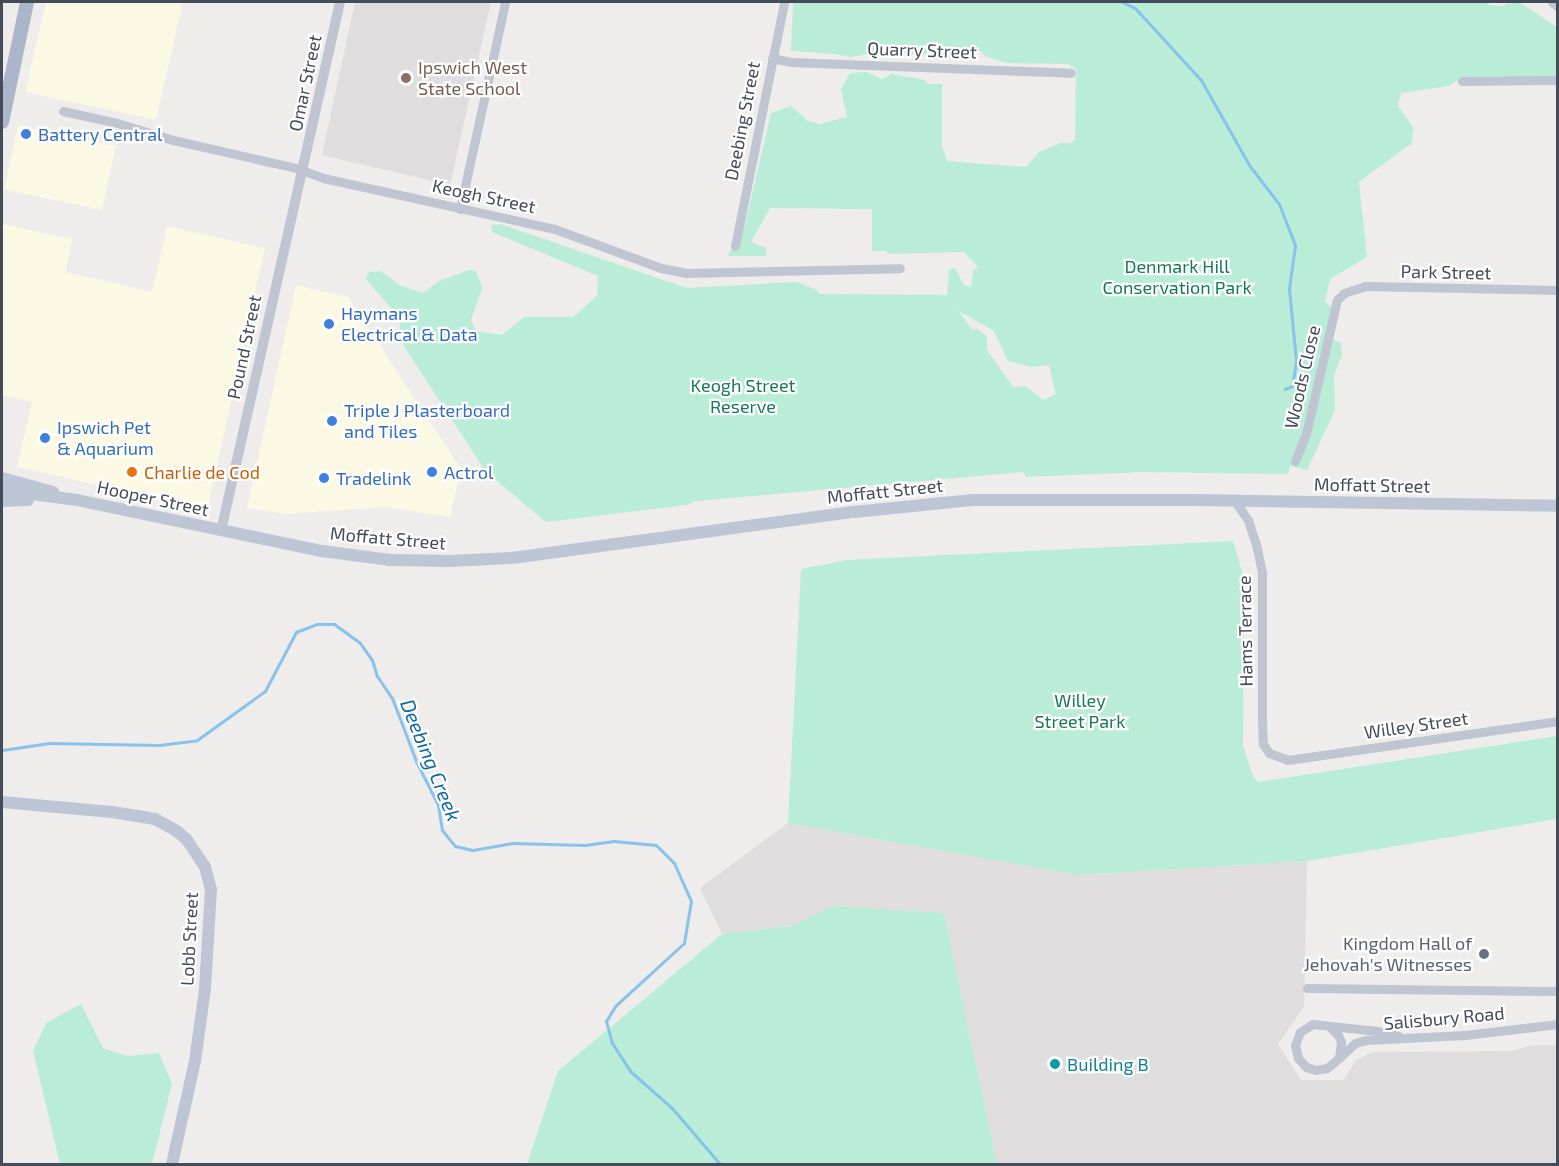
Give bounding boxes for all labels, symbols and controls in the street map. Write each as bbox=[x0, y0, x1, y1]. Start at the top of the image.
street label: Omar Street bbox=[284, 32, 326, 134]
street label: Quarry Street bbox=[867, 37, 977, 63]
place label: Ipswich West State School bbox=[418, 57, 527, 100]
street label: Deebing Street bbox=[720, 60, 764, 182]
marker: Ipswich West State School bbox=[399, 71, 413, 85]
place label: Battery Central bbox=[38, 123, 163, 145]
marker: Battery Central bbox=[19, 127, 33, 141]
street label: Keogh Street bbox=[430, 175, 538, 217]
park label: Denmark Hill Conservation Park bbox=[1102, 256, 1252, 298]
street label: Park Street bbox=[1400, 260, 1492, 284]
street label: Pound Street bbox=[222, 293, 266, 401]
place label: Haymans Electrical & Data bbox=[341, 303, 478, 346]
marker: Haymans Electrical & Data bbox=[322, 317, 336, 331]
street label: Woods Close bbox=[1280, 323, 1324, 431]
park label: Keogh Street Reserve bbox=[691, 375, 795, 418]
place label: Triple J Plasterboard and Tiles bbox=[344, 400, 511, 442]
marker: Triple J Plasterboard and Tiles bbox=[325, 414, 339, 428]
place label: Ipswich Pet & Aquarium bbox=[57, 417, 154, 460]
marker: Ipswich Pet & Aquarium bbox=[38, 431, 52, 445]
place label: Charlie de Cod bbox=[144, 461, 260, 483]
place label: Actrol bbox=[444, 461, 493, 483]
marker: Charlie de Cod bbox=[125, 465, 139, 479]
marker: Actrol bbox=[425, 465, 439, 479]
place label: Tradelink bbox=[336, 467, 411, 489]
marker: Tradelink bbox=[317, 471, 331, 485]
street label: Moffatt Street bbox=[1314, 473, 1430, 497]
street label: Moffatt Street bbox=[826, 474, 944, 508]
street label: Hooper Street bbox=[95, 476, 211, 520]
street label: Moffatt Street bbox=[329, 522, 447, 554]
street label: Hams Terrace bbox=[1233, 575, 1257, 687]
park label: Willey Street Park bbox=[1035, 690, 1125, 732]
water label: Deebing Creek bbox=[396, 695, 466, 825]
street label: Willey Street bbox=[1362, 707, 1470, 743]
street label: Lobb Street bbox=[176, 892, 202, 986]
place label: Kingdom Hall of Jehovah's Witnesses bbox=[1304, 933, 1472, 976]
marker: Kingdom Hall of Jehovah's Witnesses bbox=[1477, 947, 1491, 961]
street label: Salisbury Road bbox=[1382, 1002, 1506, 1034]
place label: Building B bbox=[1067, 1053, 1149, 1075]
marker: Building B bbox=[1048, 1057, 1062, 1071]

